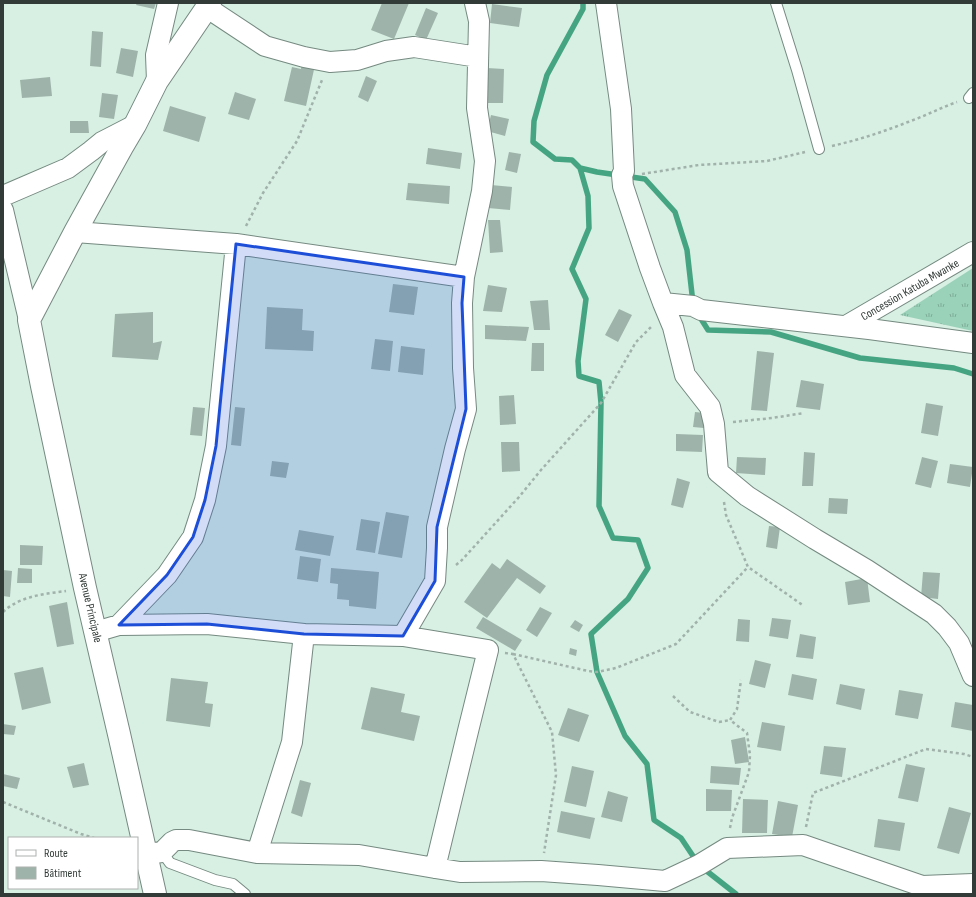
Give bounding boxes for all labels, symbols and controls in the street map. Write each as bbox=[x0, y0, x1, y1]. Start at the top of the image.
street label: Concession Katuba Mwanke bbox=[858, 256, 962, 324]
street label: Avenue Principale bbox=[75, 571, 105, 644]
legend bbox=[8, 837, 138, 889]
text: Route bbox=[44, 846, 68, 861]
text: Bâtiment bbox=[44, 866, 82, 881]

